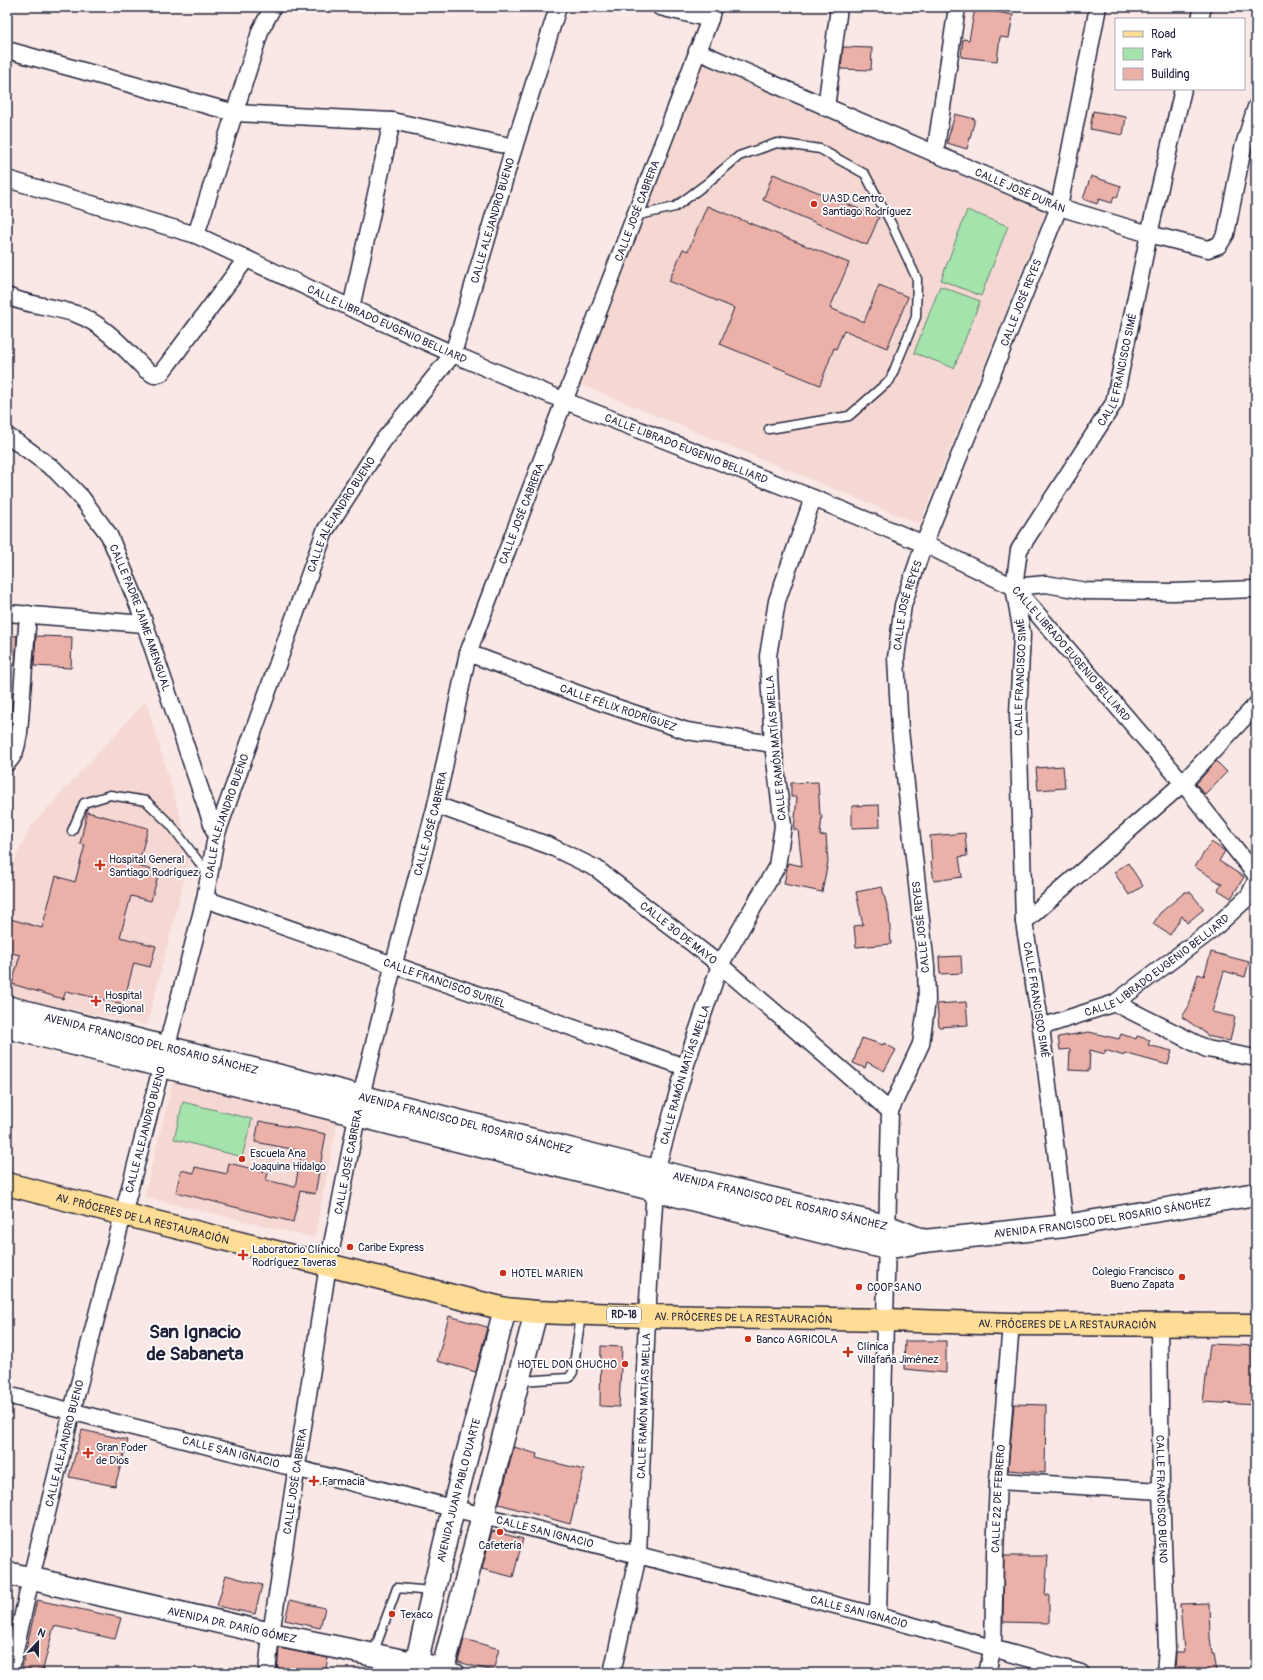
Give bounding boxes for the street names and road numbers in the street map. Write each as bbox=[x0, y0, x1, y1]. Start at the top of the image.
street label: CALLE ALEJANDRO BUENO bbox=[468, 156, 517, 285]
street label: CALLE JOSÉ CABRERA bbox=[612, 158, 662, 263]
street label: CALLE JOSÉ DURÁN bbox=[973, 165, 1067, 215]
street label: CALLE JOSÉ REYES bbox=[997, 257, 1044, 348]
street label: CALLE LIBRADO EUGENIO BELLIARD bbox=[305, 282, 469, 366]
street label: CALLE FRANCISCO SIMÉ bbox=[1094, 312, 1139, 428]
street label: CALLE LIBRADO EUGENIO BELLIARD bbox=[603, 411, 770, 486]
street label: CALLE ALEJANDRO BUENO bbox=[304, 454, 378, 574]
street label: CALLE JOSÉ CABRERA bbox=[496, 461, 546, 566]
street label: CALLE PADRE JAIME AMENGUAL bbox=[107, 542, 173, 693]
street label: CALLE JOSÉ REYES bbox=[891, 559, 924, 651]
street label: CALLE LIBRADO EUGENIO BELLIARD bbox=[1010, 584, 1133, 724]
street label: CALLE FRANCISCO SIMÉ bbox=[1011, 617, 1029, 736]
street label: CALLE RAMÓN MATÍAS MELLA bbox=[762, 675, 789, 821]
street label: CALLE FÉLIX RODRÍGUEZ bbox=[558, 681, 679, 734]
street label: CALLE ALEJANDRO BUENO bbox=[202, 752, 251, 880]
street label: CALLE JOSÉ CABRERA bbox=[411, 770, 449, 877]
street label: CALLE JOSÉ REYES bbox=[910, 880, 932, 974]
street label: CALLE 30 DE MAYO bbox=[638, 899, 720, 967]
street label: CALLE LIBRADO EUGENIO BELLIARD bbox=[1083, 911, 1232, 1019]
street label: CALLE FRANCISCO SIMÉ bbox=[1020, 941, 1052, 1059]
street label: CALLE FRANCISCO SURIEL bbox=[382, 955, 508, 1010]
street label: CALLE RAMÓN MATÍAS MELLA bbox=[657, 1003, 712, 1146]
street label: AVENIDA FRANCISCO DEL ROSARIO SÁNCHEZ bbox=[43, 1010, 260, 1077]
street label: CALLE ALEJANDRO BUENO bbox=[122, 1065, 168, 1194]
street label: AVENIDA FRANCISCO DEL ROSARIO SÁNCHEZ bbox=[357, 1090, 574, 1156]
street label: CALLE JOSÉ CABRERA bbox=[332, 1108, 365, 1215]
street label: AVENIDA FRANCISCO DEL ROSARIO SÁNCHEZ bbox=[671, 1169, 889, 1233]
street label: AV. PRÓCERES DE LA RESTAURACIÓN bbox=[55, 1190, 231, 1247]
street label: AVENIDA FRANCISCO DEL ROSARIO SÁNCHEZ bbox=[993, 1195, 1213, 1240]
road number: RD-18 bbox=[607, 1307, 641, 1323]
street label: AV. PRÓCERES DE LA RESTAURACIÓN bbox=[654, 1309, 832, 1326]
street label: AV. PRÓCERES DE LA RESTAURACIÓN bbox=[978, 1316, 1156, 1331]
street label: CALLE RAMÓN MATÍAS MELLA bbox=[634, 1333, 653, 1479]
street label: CALLE ALEJANDRO BUENO bbox=[42, 1379, 86, 1508]
street label: AVENIDA JUAN PABLO DUARTE bbox=[434, 1417, 483, 1563]
street label: CALLE JOSÉ CABRERA bbox=[280, 1427, 309, 1535]
street label: CALLE SAN IGNACIO bbox=[181, 1433, 281, 1470]
street label: CALLE FRANCISCO BUENO bbox=[1154, 1435, 1170, 1563]
street label: CALLE 22 DE FEBRERO bbox=[989, 1444, 1007, 1553]
street label: CALLE SAN IGNACIO bbox=[495, 1513, 595, 1550]
street label: CALLE SAN IGNACIO bbox=[809, 1593, 909, 1630]
street label: AVENIDA DR. DARÍO GÓMEZ bbox=[166, 1604, 298, 1646]

